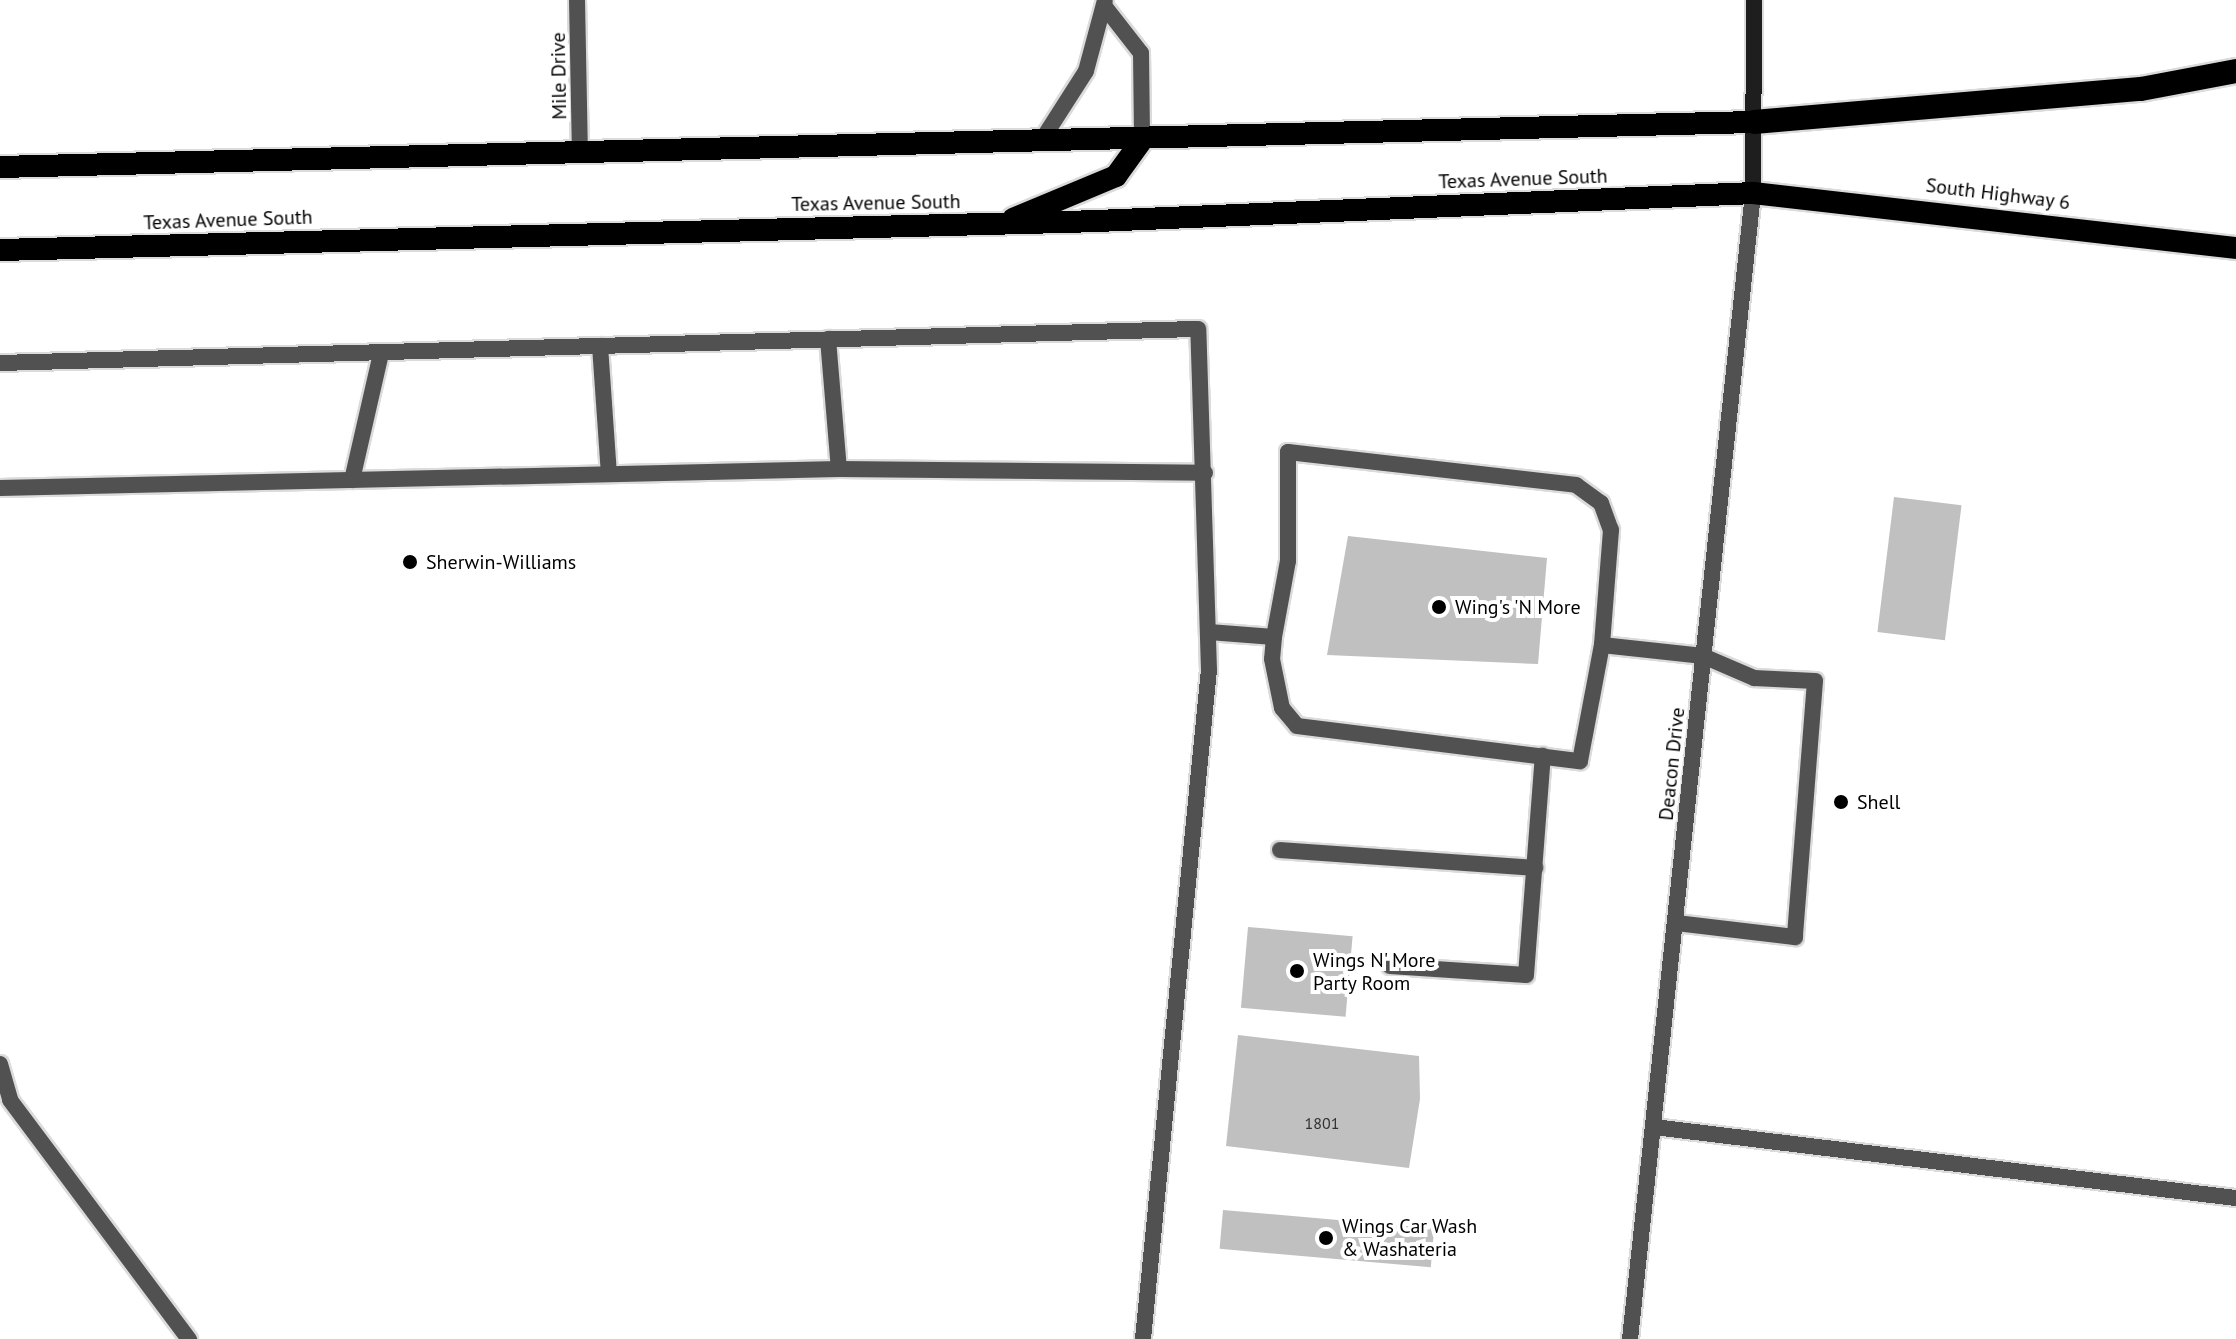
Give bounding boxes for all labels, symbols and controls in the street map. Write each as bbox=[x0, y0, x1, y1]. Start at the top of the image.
street label: Mile Drive bbox=[546, 32, 572, 120]
street label: Texas Avenue South bbox=[1438, 164, 1608, 194]
street label: South Highway 6 bbox=[1924, 173, 2072, 215]
street label: Texas Avenue South bbox=[791, 190, 961, 216]
street label: Texas Avenue South bbox=[143, 205, 313, 235]
place label: Sherwin-Williams bbox=[426, 550, 576, 574]
marker: Sherwin-Williams bbox=[401, 553, 419, 571]
place label: Wing's 'N More bbox=[1455, 595, 1582, 619]
marker: Wing's 'N More bbox=[1430, 598, 1448, 616]
street label: Deacon Drive bbox=[1654, 706, 1690, 822]
place label: Shell bbox=[1857, 790, 1900, 814]
marker: Shell bbox=[1832, 793, 1850, 811]
place label: Wings N' More Party Room bbox=[1313, 948, 1437, 995]
marker: Wings N' More Party Room bbox=[1288, 962, 1306, 980]
house number: 1801 bbox=[1305, 1113, 1339, 1133]
place label: Wings Car Wash & Washateria bbox=[1342, 1214, 1478, 1261]
marker: Wings Car Wash & Washateria bbox=[1317, 1229, 1335, 1247]

